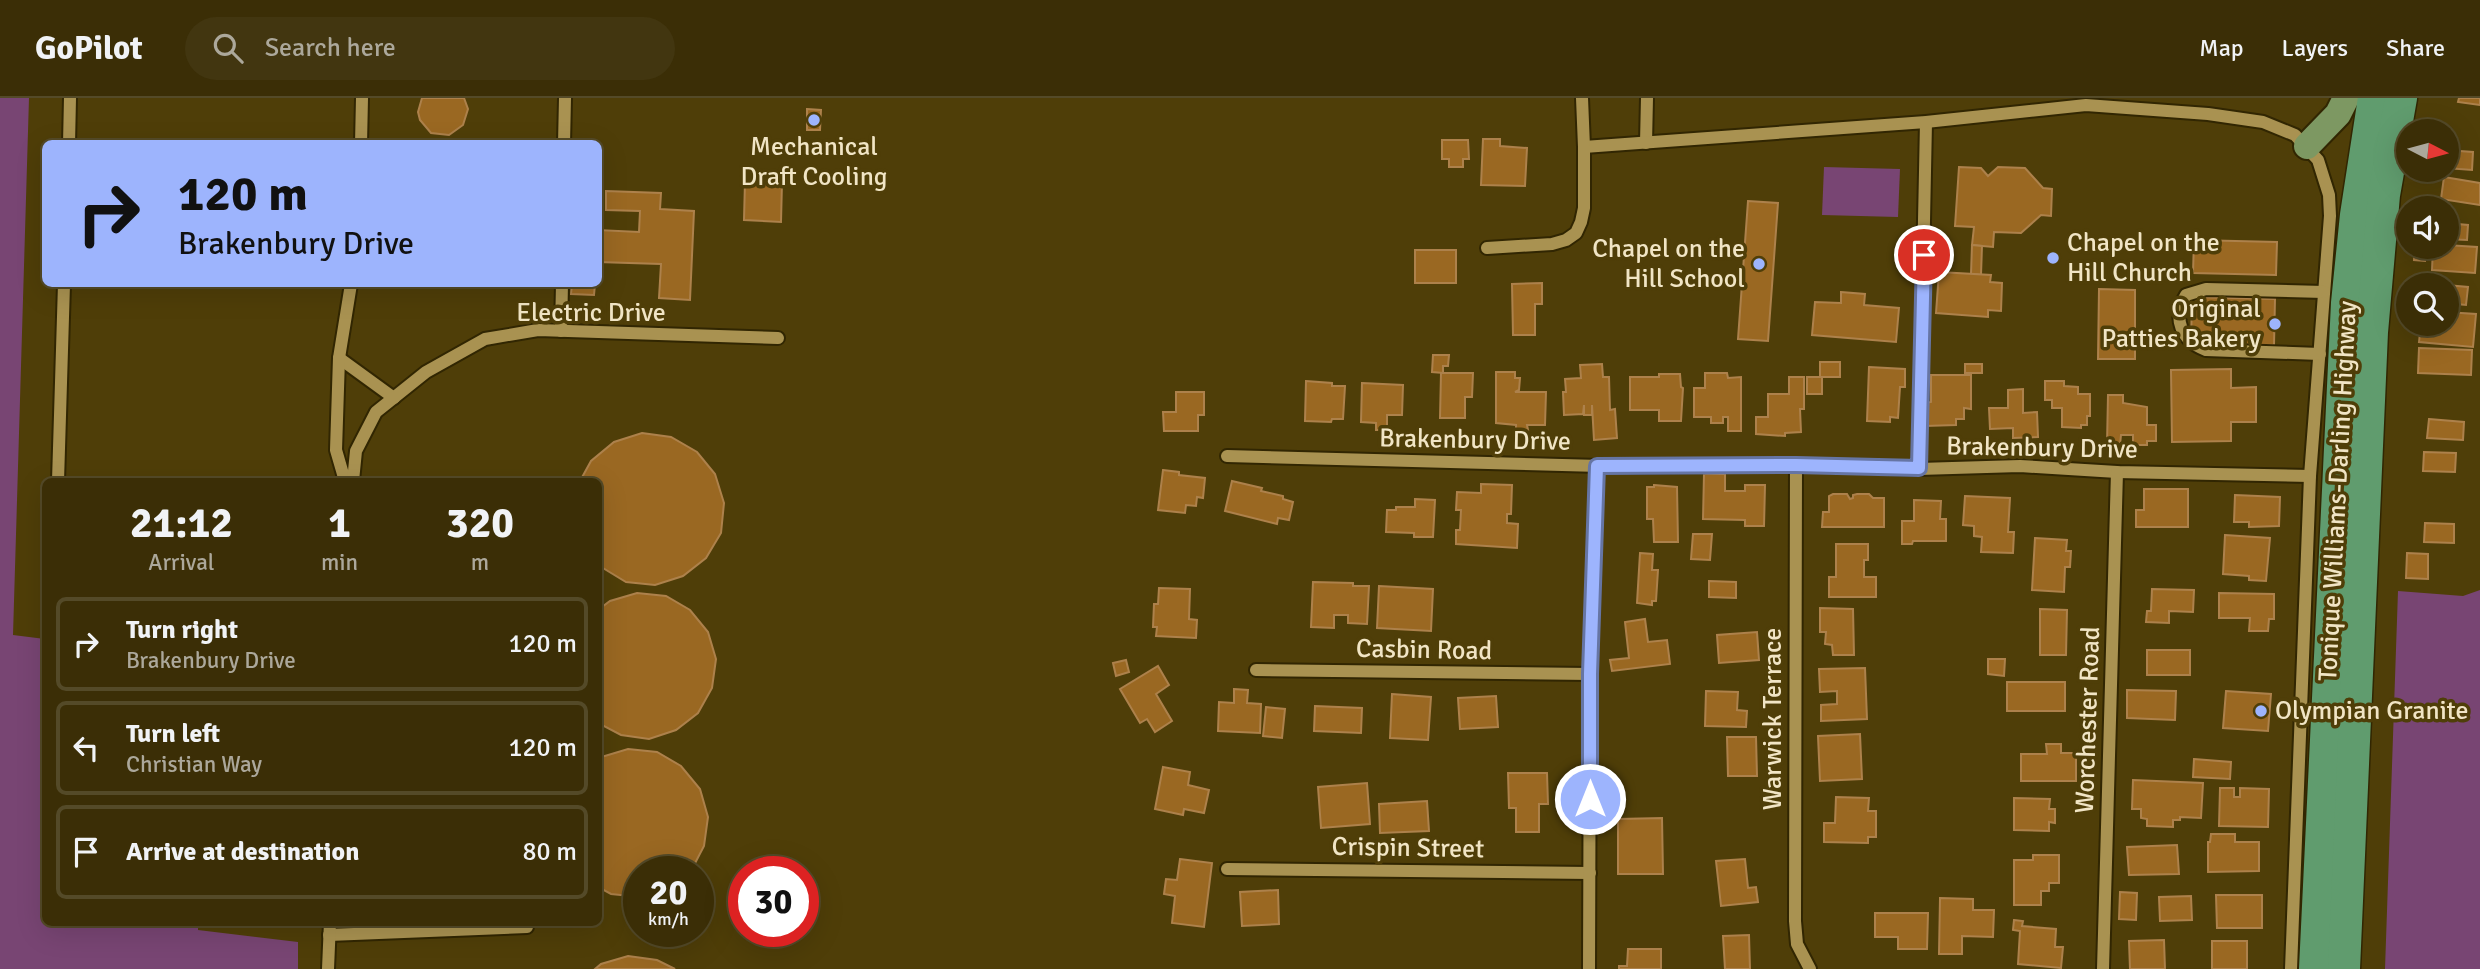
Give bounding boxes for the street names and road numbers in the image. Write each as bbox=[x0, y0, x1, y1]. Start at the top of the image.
street label: Electric Drive bbox=[516, 297, 666, 329]
street label: Tonique Williams-Darling Highway bbox=[2312, 300, 2364, 682]
street label: Brakenbury Drive bbox=[1379, 422, 1571, 458]
street label: Brakenbury Drive bbox=[1946, 430, 2138, 466]
street label: Worchester Road bbox=[2069, 626, 2107, 814]
street label: Warwick Terrace bbox=[1757, 628, 1789, 810]
street label: Casbin Road bbox=[1356, 633, 1492, 667]
street label: Crispin Street bbox=[1331, 831, 1485, 865]

